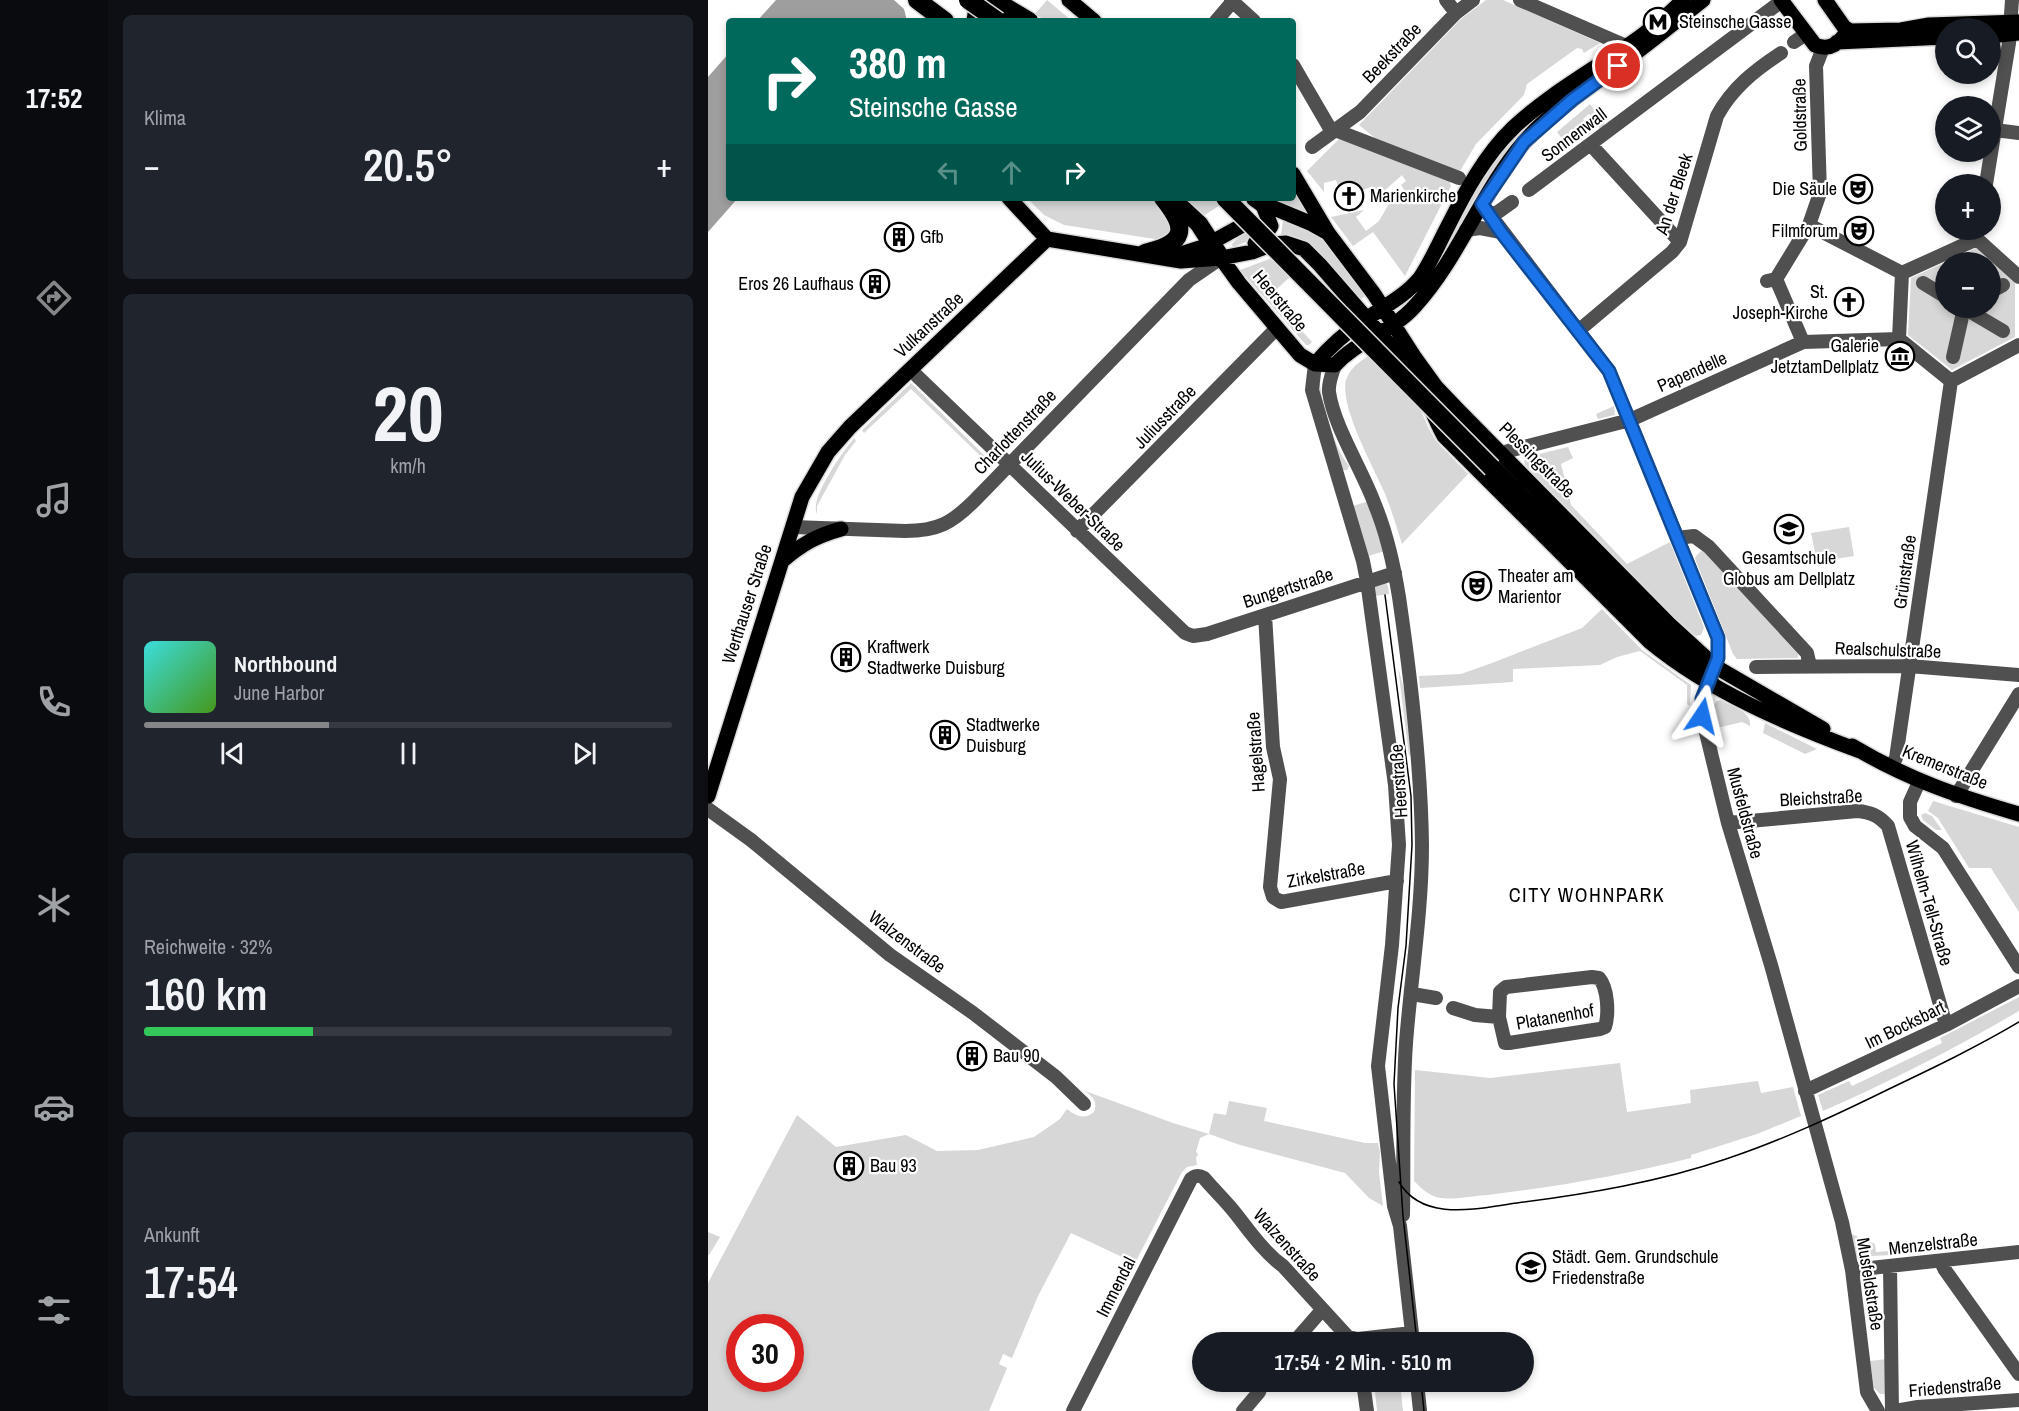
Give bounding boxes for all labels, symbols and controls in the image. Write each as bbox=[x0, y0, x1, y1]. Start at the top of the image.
metro station icon: Steinsche Gasse bbox=[1642, 6, 1674, 38]
place label: Steinsche Gasse bbox=[1679, 9, 1791, 34]
street label: Beekstraße bbox=[1356, 17, 1427, 88]
map controls bbox=[1935, 18, 2001, 318]
button: search bbox=[1935, 18, 2001, 84]
text: 380 m bbox=[849, 35, 947, 91]
pin bbox=[1592, 40, 1643, 91]
icon: right bbox=[750, 42, 828, 120]
icon: arrive bbox=[1601, 49, 1634, 82]
street label: Goldstraße bbox=[1786, 78, 1813, 152]
text: 17:52 bbox=[26, 80, 82, 116]
text: Steinsche Gasse bbox=[849, 89, 1018, 125]
button: layers bbox=[1935, 96, 2001, 162]
street label: Sonnenwall bbox=[1536, 102, 1612, 168]
text: Klima bbox=[144, 104, 186, 131]
text: 20.5° bbox=[363, 134, 453, 195]
text: − bbox=[144, 143, 160, 187]
text: + bbox=[656, 143, 672, 187]
street label: An der Bleek bbox=[1648, 149, 1699, 239]
icon: left bbox=[932, 156, 965, 189]
icon: ahead bbox=[995, 156, 1028, 189]
icon: right bbox=[1058, 156, 1091, 189]
theatre icon: Die Säule bbox=[1842, 173, 1874, 205]
button: + bbox=[1935, 174, 2001, 240]
place label: Die Säule bbox=[1772, 176, 1837, 201]
church icon: Marienkirche bbox=[1333, 180, 1365, 212]
place label: Marienkirche bbox=[1370, 183, 1456, 208]
theatre icon: Filmforum bbox=[1843, 215, 1875, 247]
place label: Filmforum bbox=[1772, 218, 1838, 243]
building icon: Gfb bbox=[883, 221, 915, 253]
place label: Gfb bbox=[920, 224, 944, 249]
button: − bbox=[1935, 252, 2001, 318]
street label: Heerstraße bbox=[1247, 264, 1314, 337]
building icon: Eros 26 Laufhaus bbox=[859, 268, 891, 300]
place label: Eros 26 Laufhaus bbox=[738, 271, 854, 296]
icon: directions bbox=[33, 277, 75, 319]
place label: St. Joseph-Kirche bbox=[1733, 279, 1828, 325]
street label: Vulkanstraße bbox=[889, 286, 969, 363]
church icon: St. Joseph-Kirche bbox=[1833, 286, 1865, 318]
place label: Galerie JetztamDellplatz bbox=[1771, 333, 1879, 379]
museum icon: Galerie JetztamDellplatz bbox=[1884, 340, 1916, 372]
street label: Papendelle bbox=[1653, 345, 1731, 398]
text: 20 bbox=[372, 360, 444, 465]
street label: Juliusstraße bbox=[1128, 379, 1202, 454]
street label: Charlottenstraße bbox=[967, 383, 1062, 480]
street label: Plessingstraße bbox=[1494, 416, 1581, 503]
street label: Julius-Weber-Straße bbox=[1016, 444, 1131, 557]
text: km/h bbox=[390, 452, 426, 479]
icon: music bbox=[33, 479, 75, 521]
school or university icon: Gesamtschule Globus am Dellplatz bbox=[1773, 513, 1805, 545]
street label: Grünstraße bbox=[1887, 533, 1922, 611]
street label: Werthauser Straße bbox=[715, 541, 778, 667]
place label: Gesamtschule Globus am Dellplatz bbox=[1723, 545, 1855, 591]
street label: Bungertstraße bbox=[1240, 561, 1336, 614]
place label: Theater am Marientor bbox=[1498, 563, 1573, 609]
theatre icon: Theater am Marientor bbox=[1461, 570, 1493, 602]
place label: Kraftwerk Stadtwerke Duisburg bbox=[867, 634, 1006, 680]
street label: Realschulstraße bbox=[1834, 635, 1942, 664]
building icon: Kraftwerk Stadtwerke Duisburg bbox=[830, 641, 862, 673]
text: Northbound bbox=[234, 649, 337, 679]
text: June Harbor bbox=[234, 679, 324, 706]
icon: phone bbox=[33, 681, 75, 723]
position arrow bbox=[1670, 684, 1734, 748]
street label: Hagelstraße bbox=[1240, 711, 1271, 793]
place label: Stadtwerke Duisburg bbox=[966, 712, 1040, 758]
building icon: Stadtwerke Duisburg bbox=[929, 719, 961, 751]
icon: previous bbox=[216, 737, 249, 770]
icon: pause bbox=[392, 737, 425, 770]
icon: next bbox=[568, 737, 601, 770]
street label: Kremerstraße bbox=[1899, 738, 1992, 795]
street label: Heerstraße bbox=[1383, 743, 1414, 819]
street label: Musfeldstraße bbox=[1721, 764, 1770, 861]
street label: Bleichstraße bbox=[1779, 783, 1863, 812]
street label: Wilhelm-Tell-Straße bbox=[1900, 837, 1959, 969]
street label: Zirkelstraße bbox=[1285, 855, 1367, 894]
district label: CITY WOHNPARK bbox=[1509, 881, 1665, 908]
icon: climate bbox=[33, 884, 75, 926]
street label: Walzenstraße bbox=[864, 904, 951, 979]
text: Reichweite · 32% bbox=[144, 933, 273, 960]
text: 160 km bbox=[144, 963, 268, 1024]
street label: Im Bocksbart bbox=[1861, 994, 1949, 1055]
street label: Platanenhof bbox=[1514, 997, 1597, 1036]
building icon: Bau 90 bbox=[956, 1040, 988, 1072]
place label: Bau 90 bbox=[993, 1043, 1040, 1068]
icon: car bbox=[33, 1086, 75, 1128]
building icon: Bau 93 bbox=[833, 1150, 865, 1182]
place label: Bau 93 bbox=[870, 1153, 917, 1178]
street label: Walzenstraße bbox=[1248, 1203, 1327, 1287]
text: Ankunft bbox=[144, 1221, 200, 1248]
street label: Menzelstraße bbox=[1887, 1226, 1979, 1261]
street label: Musfeldstraße bbox=[1851, 1236, 1890, 1332]
place label: Städt. Gem. Grundschule Friedenstraße bbox=[1552, 1244, 1719, 1290]
text: 17:54 bbox=[144, 1251, 238, 1312]
school or university icon: Städt. Gem. Grundschule Friedenstraße bbox=[1515, 1251, 1547, 1283]
street label: Immendal bbox=[1090, 1252, 1141, 1321]
icon: filters bbox=[33, 1289, 75, 1331]
speed limit sign: 30 bbox=[726, 1314, 804, 1392]
text: 17:54 · 2 Min. · 510 m bbox=[1274, 1347, 1452, 1377]
street label: Friedenstraße bbox=[1908, 1370, 2002, 1403]

